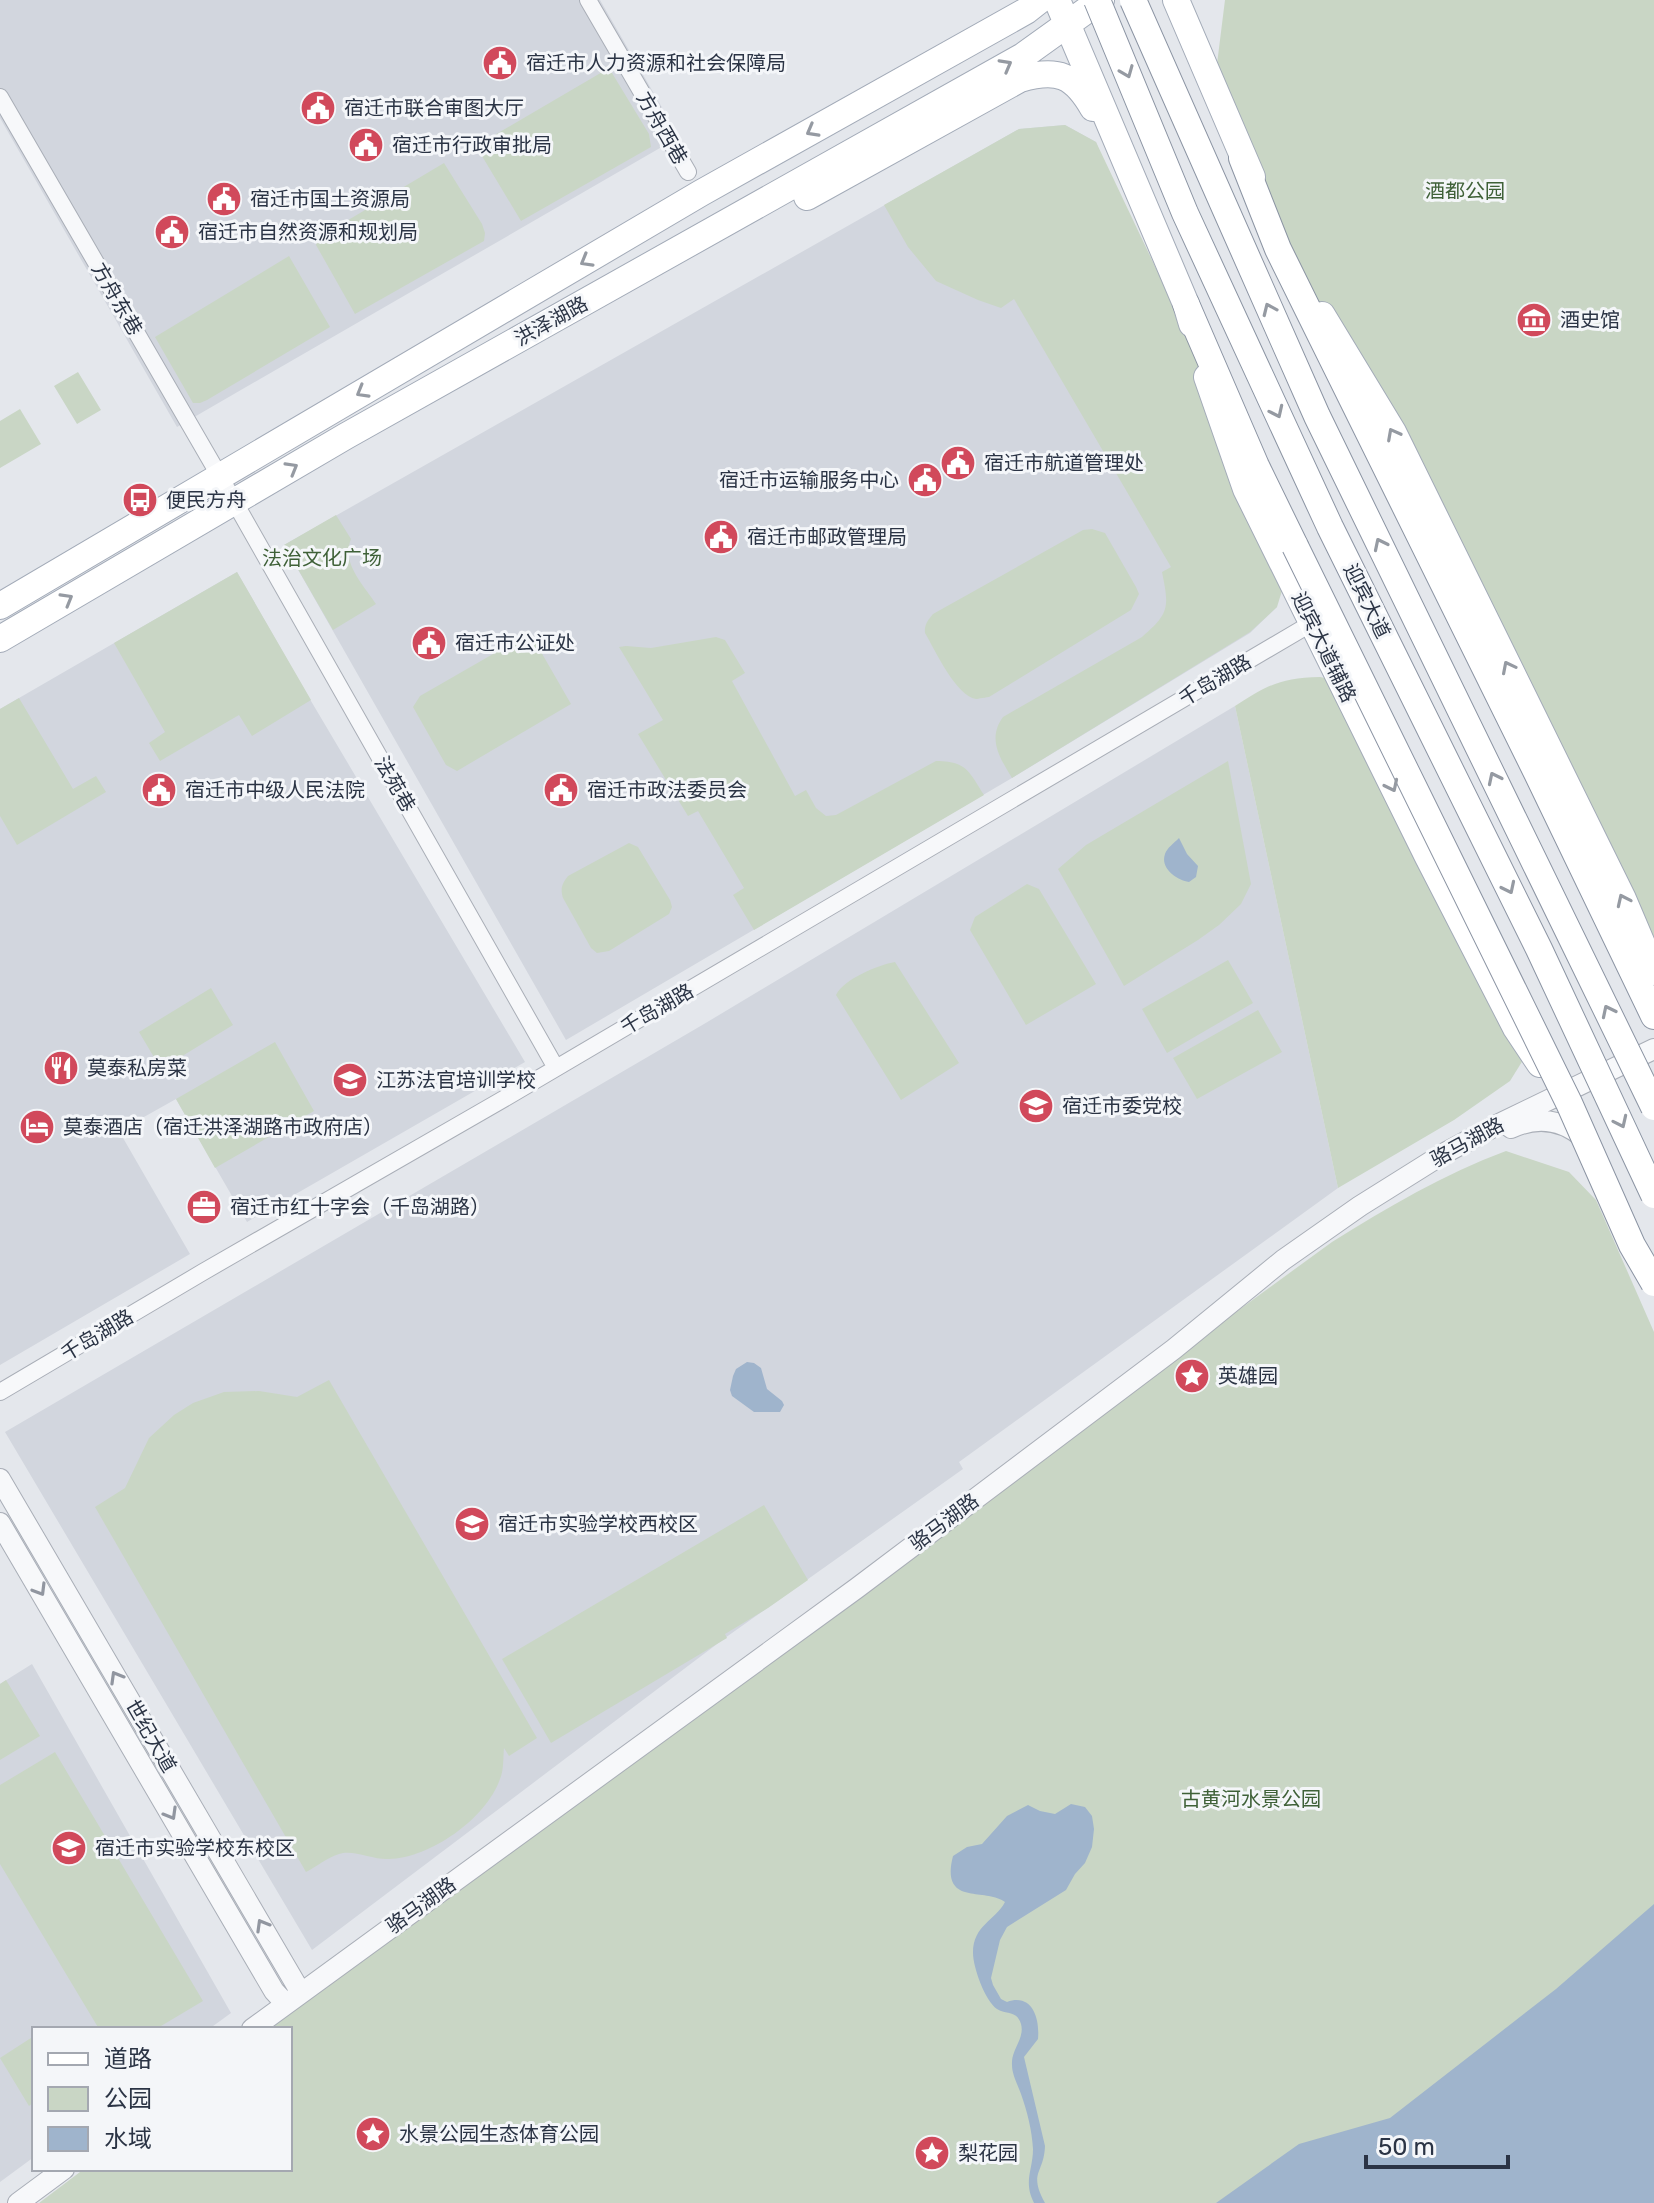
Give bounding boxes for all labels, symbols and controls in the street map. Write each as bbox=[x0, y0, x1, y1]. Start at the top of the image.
public building icon: 宿迁市人力资源和社会保障局 bbox=[481, 44, 519, 82]
place label: 宿迁市人力资源和社会保障局 bbox=[526, 51, 786, 75]
one-way arrow bbox=[997, 59, 1012, 75]
one-way arrow bbox=[1117, 64, 1134, 78]
street label: 方舟西巷 bbox=[632, 87, 692, 169]
public building icon: 宿迁市联合审图大厅 bbox=[299, 89, 337, 127]
place label: 宿迁市联合审图大厅 bbox=[344, 96, 524, 120]
one-way arrow bbox=[806, 122, 820, 137]
public building icon: 宿迁市行政审批局 bbox=[347, 126, 385, 164]
place label: 宿迁市行政审批局 bbox=[392, 133, 552, 157]
park label: 酒都公园 bbox=[1425, 179, 1505, 203]
public building icon: 宿迁市国土资源局 bbox=[205, 180, 243, 218]
place label: 宿迁市国土资源局 bbox=[250, 187, 410, 211]
public building icon: 宿迁市自然资源和规划局 bbox=[153, 213, 191, 251]
place label: 宿迁市自然资源和规划局 bbox=[198, 220, 418, 244]
one-way arrow bbox=[580, 251, 595, 267]
street label: 方舟东巷 bbox=[87, 258, 147, 340]
street label: 洪泽湖路 bbox=[510, 291, 592, 351]
museum icon: 酒史馆 bbox=[1515, 301, 1553, 339]
one-way arrow bbox=[1263, 303, 1279, 317]
place label: 酒史馆 bbox=[1560, 308, 1620, 332]
one-way arrow bbox=[356, 382, 371, 398]
one-way arrow bbox=[1267, 404, 1283, 419]
one-way arrow bbox=[1387, 428, 1402, 442]
public building icon: 宿迁市航道管理处 bbox=[939, 444, 977, 482]
place label: 宿迁市航道管理处 bbox=[984, 451, 1144, 475]
public building icon: 宿迁市运输服务中心 bbox=[906, 461, 944, 499]
one-way arrow bbox=[283, 462, 298, 478]
place label: 宿迁市运输服务中心 bbox=[719, 468, 899, 492]
bus stop icon: 便民方舟 bbox=[121, 481, 159, 519]
place label: 便民方舟 bbox=[166, 488, 246, 512]
public building icon: 宿迁市邮政管理局 bbox=[702, 518, 740, 556]
place label: 宿迁市邮政管理局 bbox=[747, 525, 907, 549]
one-way arrow bbox=[1374, 538, 1390, 553]
park label: 法治文化广场 bbox=[262, 546, 382, 570]
street label: 迎宾大道 bbox=[1339, 560, 1395, 642]
street label: 迎宾大道辅路 bbox=[1287, 588, 1361, 706]
one-way arrow bbox=[58, 593, 73, 609]
public building icon: 宿迁市公证处 bbox=[410, 624, 448, 662]
place label: 宿迁市公证处 bbox=[455, 631, 575, 655]
street label: 千岛湖路 bbox=[1175, 649, 1255, 711]
one-way arrow bbox=[1502, 661, 1517, 675]
street label: 法苑巷 bbox=[370, 752, 420, 816]
public building icon: 宿迁市中级人民法院 bbox=[140, 771, 178, 809]
public building icon: 宿迁市政法委员会 bbox=[542, 771, 580, 809]
one-way arrow bbox=[1488, 771, 1504, 786]
one-way arrow bbox=[1383, 777, 1398, 792]
place label: 宿迁市中级人民法院 bbox=[185, 778, 365, 802]
place label: 宿迁市政法委员会 bbox=[587, 778, 747, 802]
one-way arrow bbox=[1499, 879, 1515, 894]
one-way arrow bbox=[1617, 894, 1633, 908]
street label: 千岛湖路 bbox=[616, 979, 698, 1039]
one-way arrow bbox=[1602, 1005, 1618, 1020]
restaurant icon: 莫泰私房菜 bbox=[42, 1049, 80, 1087]
place label: 莫泰私房菜 bbox=[87, 1056, 187, 1080]
school or university icon: 江苏法官培训学校 bbox=[331, 1061, 369, 1099]
place label: 江苏法官培训学校 bbox=[376, 1068, 536, 1092]
school or university icon: 宿迁市委党校 bbox=[1017, 1087, 1055, 1125]
place label: 宿迁市委党校 bbox=[1062, 1094, 1182, 1118]
hotel icon: 莫泰酒店（宿迁洪泽湖路市政府店） bbox=[18, 1108, 56, 1146]
street label: 骆马湖路 bbox=[1426, 1112, 1508, 1172]
one-way arrow bbox=[1611, 1114, 1627, 1129]
place label: 莫泰酒店（宿迁洪泽湖路市政府店） bbox=[63, 1115, 383, 1139]
office icon: 宿迁市红十字会（千岛湖路） bbox=[185, 1188, 223, 1226]
place label: 宿迁市红十字会（千岛湖路） bbox=[230, 1195, 490, 1219]
street label: 千岛湖路 bbox=[57, 1304, 137, 1366]
place icon: 英雄园 bbox=[1173, 1357, 1211, 1395]
place label: 英雄园 bbox=[1218, 1364, 1278, 1388]
street label: 骆马湖路 bbox=[905, 1488, 983, 1556]
school or university icon: 宿迁市实验学校西校区 bbox=[453, 1505, 491, 1543]
place label: 宿迁市实验学校西校区 bbox=[498, 1512, 698, 1536]
one-way arrow bbox=[30, 1581, 46, 1596]
one-way arrow bbox=[110, 1671, 126, 1686]
street label: 世纪大道 bbox=[121, 1695, 181, 1777]
park label: 古黄河水景公园 bbox=[1181, 1787, 1321, 1811]
one-way arrow bbox=[161, 1805, 177, 1820]
school or university icon: 宿迁市实验学校东校区 bbox=[50, 1829, 88, 1867]
place label: 宿迁市实验学校东校区 bbox=[95, 1836, 295, 1860]
street label: 骆马湖路 bbox=[382, 1872, 460, 1938]
one-way arrow bbox=[256, 1920, 272, 1934]
legend bbox=[32, 2027, 292, 2171]
text: 道路 bbox=[104, 2045, 152, 2073]
text: 公园 bbox=[104, 2085, 152, 2113]
place icon: 水景公园生态体育公园 bbox=[354, 2115, 392, 2153]
scale bar bbox=[1366, 2119, 1508, 2169]
place label: 水景公园生态体育公园 bbox=[399, 2122, 599, 2146]
text: 水域 bbox=[104, 2125, 152, 2153]
text: 50 m bbox=[1378, 2133, 1435, 2161]
place icon: 梨花园 bbox=[913, 2134, 951, 2172]
place label: 梨花园 bbox=[958, 2141, 1018, 2165]

